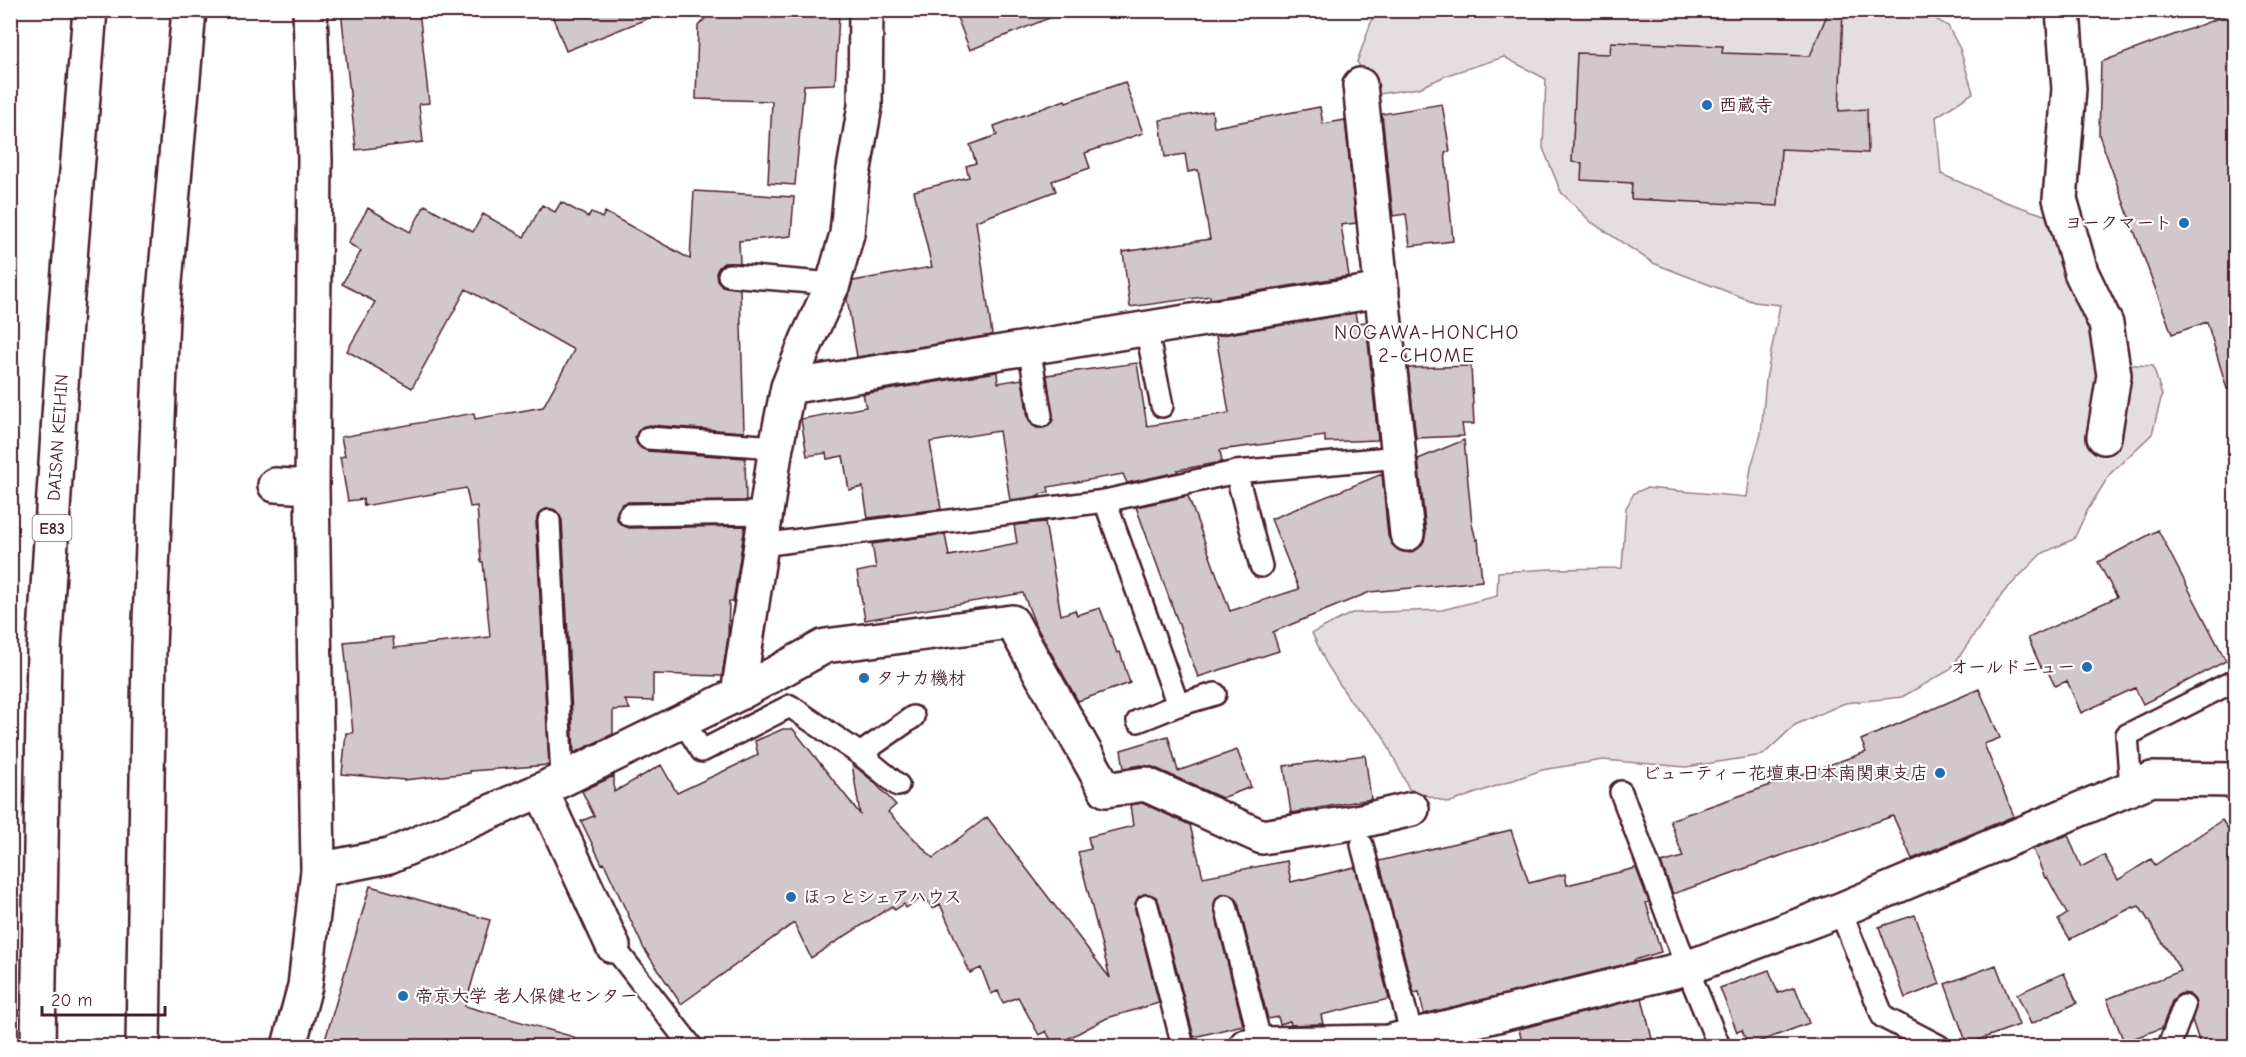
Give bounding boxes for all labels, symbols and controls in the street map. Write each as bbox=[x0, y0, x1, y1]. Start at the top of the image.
place label: 西蔵寺 bbox=[1719, 95, 1773, 116]
marker: 西蔵寺 bbox=[1700, 98, 1714, 112]
place label: ヨークマート bbox=[2065, 213, 2172, 234]
marker: ヨークマート bbox=[2177, 216, 2191, 230]
district label: NOGAWA-HONCHO 2-CHOME bbox=[1334, 321, 1520, 367]
street label: DAISAN KEIHIN bbox=[44, 373, 73, 502]
road number: E83 bbox=[32, 515, 72, 541]
place label: オールドニュー bbox=[1950, 657, 2075, 678]
marker: オールドニュー bbox=[2080, 660, 2094, 674]
place label: タナカ機材 bbox=[876, 668, 966, 689]
marker: タナカ機材 bbox=[857, 671, 871, 685]
place label: ビューティー花壇東日本南関東支店 bbox=[1643, 763, 1928, 784]
marker: ビューティー花壇東日本南関東支店 bbox=[1933, 766, 1947, 780]
place label: ほっとシェアハウス bbox=[803, 887, 962, 908]
marker: ほっとシェアハウス bbox=[784, 890, 798, 904]
scale bar bbox=[42, 979, 165, 1017]
place label: 帝京大学 老人保健センター bbox=[415, 986, 637, 1007]
marker: 帝京大学 老人保健センター bbox=[396, 989, 410, 1003]
text: 20 m bbox=[51, 990, 92, 1011]

